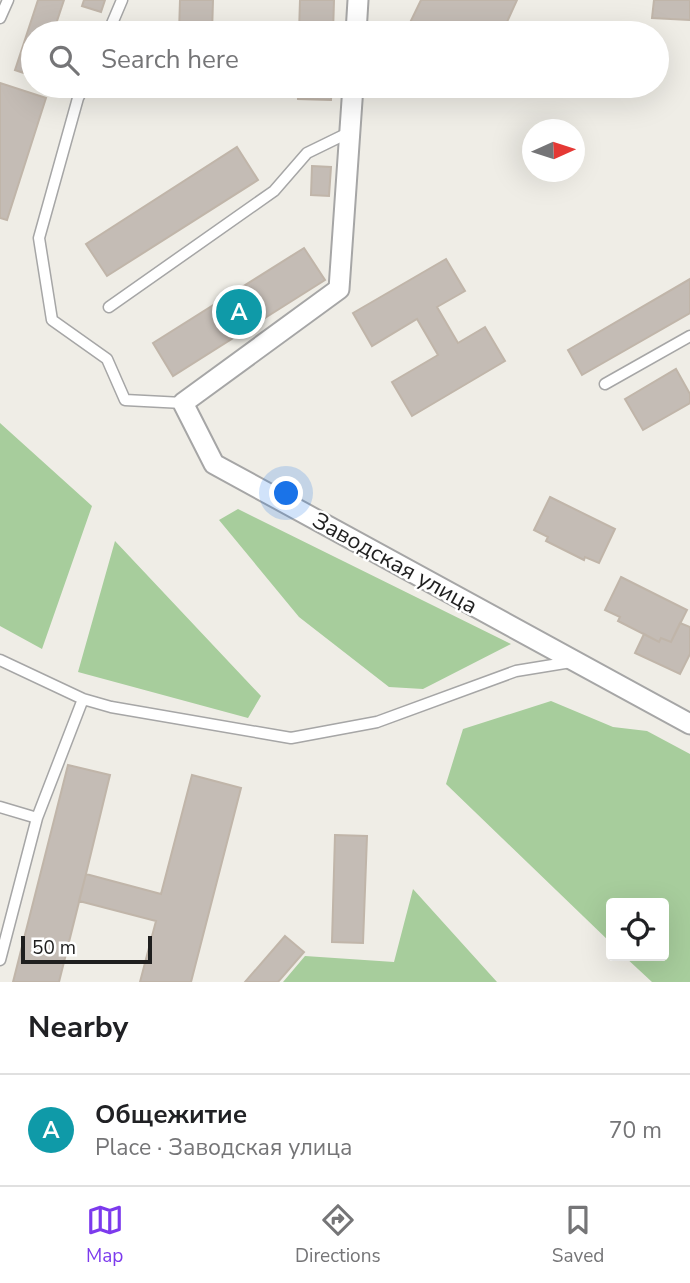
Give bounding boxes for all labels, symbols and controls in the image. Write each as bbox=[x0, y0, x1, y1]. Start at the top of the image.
search box bbox=[21, 21, 669, 98]
icon: search bbox=[45, 41, 83, 79]
text: Search here bbox=[101, 42, 239, 77]
north arrow bbox=[522, 119, 585, 182]
pin: A bbox=[216, 286, 262, 338]
your location bbox=[269, 476, 303, 510]
street label: Заводская улица bbox=[307, 505, 483, 621]
map controls bbox=[606, 898, 669, 961]
button: locate bbox=[606, 898, 669, 961]
scale bar bbox=[21, 933, 152, 965]
text: 50 m bbox=[32, 935, 76, 961]
text: Nearby bbox=[28, 1007, 128, 1048]
text: Общежитие bbox=[95, 1097, 247, 1132]
text: A bbox=[42, 1115, 60, 1146]
text: 70 m bbox=[609, 1115, 662, 1146]
text: Place · Заводская улица bbox=[95, 1132, 352, 1163]
tab: Map bbox=[86, 1201, 124, 1269]
tab: Directions bbox=[295, 1201, 381, 1269]
tab: Saved bbox=[552, 1201, 604, 1269]

